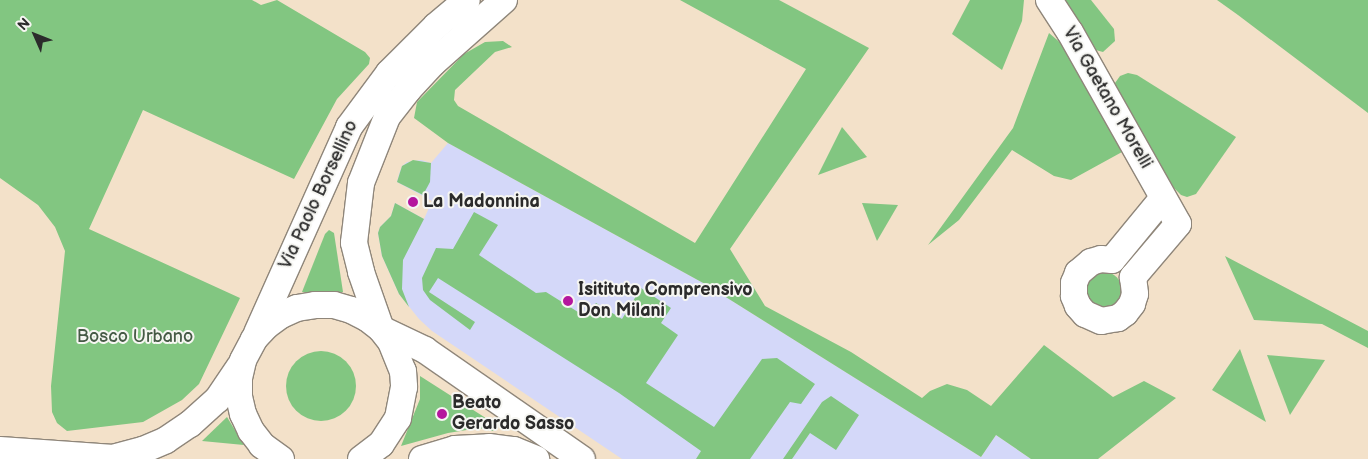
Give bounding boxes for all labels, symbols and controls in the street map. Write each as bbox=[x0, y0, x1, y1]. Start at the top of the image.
north arrow bbox=[10, 10, 60, 60]
text: N bbox=[14, 15, 34, 34]
street label: Via Gaetano Morelli bbox=[1058, 23, 1156, 173]
street label: Via Paolo Borsellino bbox=[275, 117, 363, 273]
place label: La Madonnina bbox=[423, 191, 540, 213]
marker: La Madonnina bbox=[407, 196, 419, 208]
place label: Isitituto Comprensivo Don Milani bbox=[578, 280, 752, 322]
marker: Isitituto Comprensivo Don Milani bbox=[562, 295, 574, 307]
park label: Bosco Urbano bbox=[77, 326, 193, 348]
place label: Beato Gerardo Sasso bbox=[452, 393, 574, 436]
marker: Beato Gerardo Sasso bbox=[436, 408, 448, 420]

